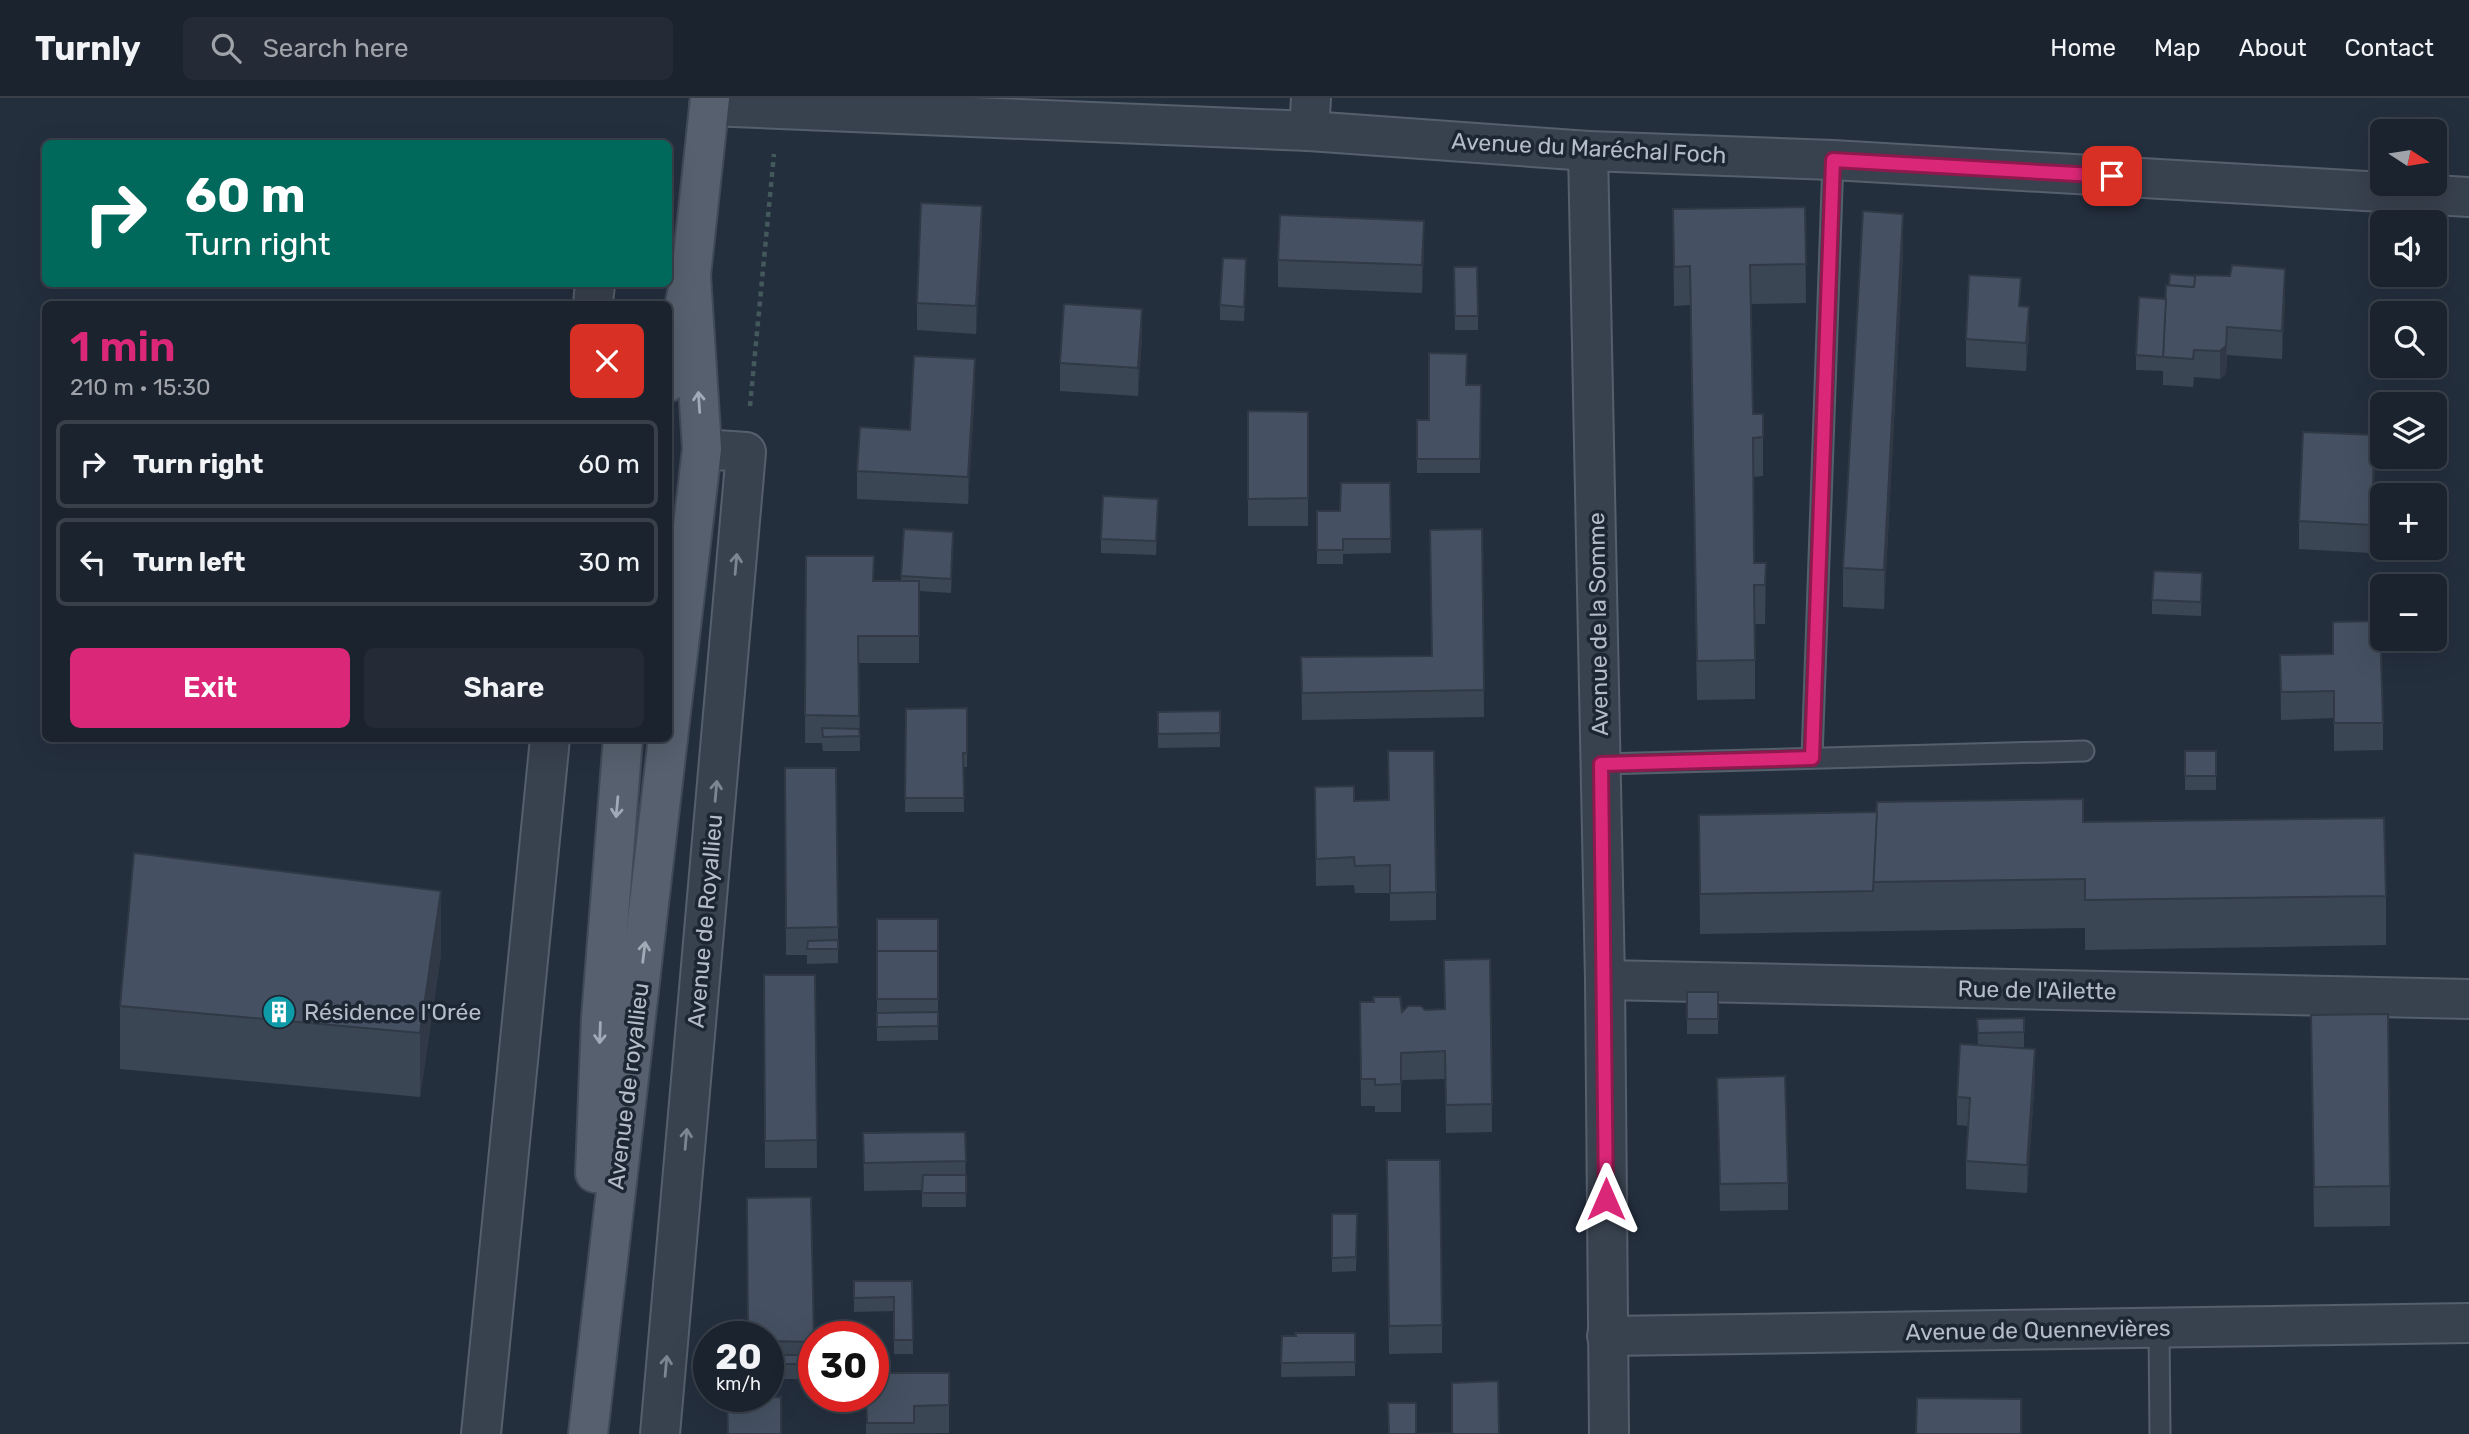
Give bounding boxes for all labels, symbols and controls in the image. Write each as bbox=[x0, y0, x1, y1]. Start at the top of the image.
search box bbox=[183, 17, 673, 80]
text: Turnly bbox=[35, 29, 141, 68]
icon: search bbox=[207, 29, 245, 67]
text: Search here bbox=[263, 33, 409, 64]
text: Home bbox=[2050, 34, 2116, 62]
text: Map bbox=[2154, 34, 2201, 62]
text: About bbox=[2239, 34, 2307, 62]
text: Contact bbox=[2345, 34, 2434, 62]
north arrow bbox=[2370, 119, 2446, 196]
map controls bbox=[2370, 119, 2447, 651]
street label: Avenue du Maréchal Foch bbox=[1451, 127, 1727, 169]
pin bbox=[2082, 146, 2142, 206]
icon: arrive bbox=[2093, 157, 2131, 195]
text: 60 m bbox=[185, 166, 306, 224]
icon: right bbox=[70, 168, 161, 259]
button: sound bbox=[2370, 210, 2447, 287]
text: Turn right bbox=[185, 225, 330, 263]
button: search bbox=[2370, 301, 2447, 378]
text: 1 min bbox=[70, 322, 176, 372]
button: close bbox=[570, 324, 644, 398]
text: 210 m · 15:30 bbox=[70, 373, 211, 401]
one-way arrow bbox=[692, 391, 705, 414]
button: layers bbox=[2370, 392, 2447, 469]
icon: right bbox=[74, 445, 112, 483]
text: Turn right bbox=[133, 449, 263, 480]
text: 60 m bbox=[578, 449, 640, 480]
button: + bbox=[2370, 483, 2447, 560]
street label: Avenue de la Somme bbox=[1582, 512, 1614, 736]
icon: left bbox=[74, 543, 112, 581]
text: Turn left bbox=[133, 547, 245, 578]
text: 30 m bbox=[578, 547, 640, 578]
one-way arrow bbox=[730, 553, 743, 576]
button: − bbox=[2370, 574, 2447, 651]
button: Exit bbox=[70, 648, 350, 728]
button: Share bbox=[364, 648, 644, 728]
one-way arrow bbox=[710, 780, 723, 802]
one-way arrow bbox=[610, 795, 623, 817]
street label: Avenue de Royallieu bbox=[682, 813, 728, 1029]
one-way arrow bbox=[637, 942, 650, 964]
street label: Rue de l'Ailette bbox=[1957, 975, 2117, 1005]
street label: Avenue de royallieu bbox=[601, 981, 655, 1191]
building icon: Résidence l'Orée bbox=[260, 993, 298, 1031]
place label: Résidence l'Orée bbox=[304, 998, 481, 1026]
one-way arrow bbox=[593, 1022, 607, 1045]
one-way arrow bbox=[680, 1129, 693, 1151]
position arrow bbox=[1569, 1162, 1643, 1236]
street label: Avenue de Quennevières bbox=[1905, 1314, 2171, 1346]
speed limit sign: 30 bbox=[798, 1321, 889, 1412]
text: 20 bbox=[715, 1336, 762, 1378]
one-way arrow bbox=[660, 1355, 673, 1378]
text: km/h bbox=[716, 1373, 761, 1395]

